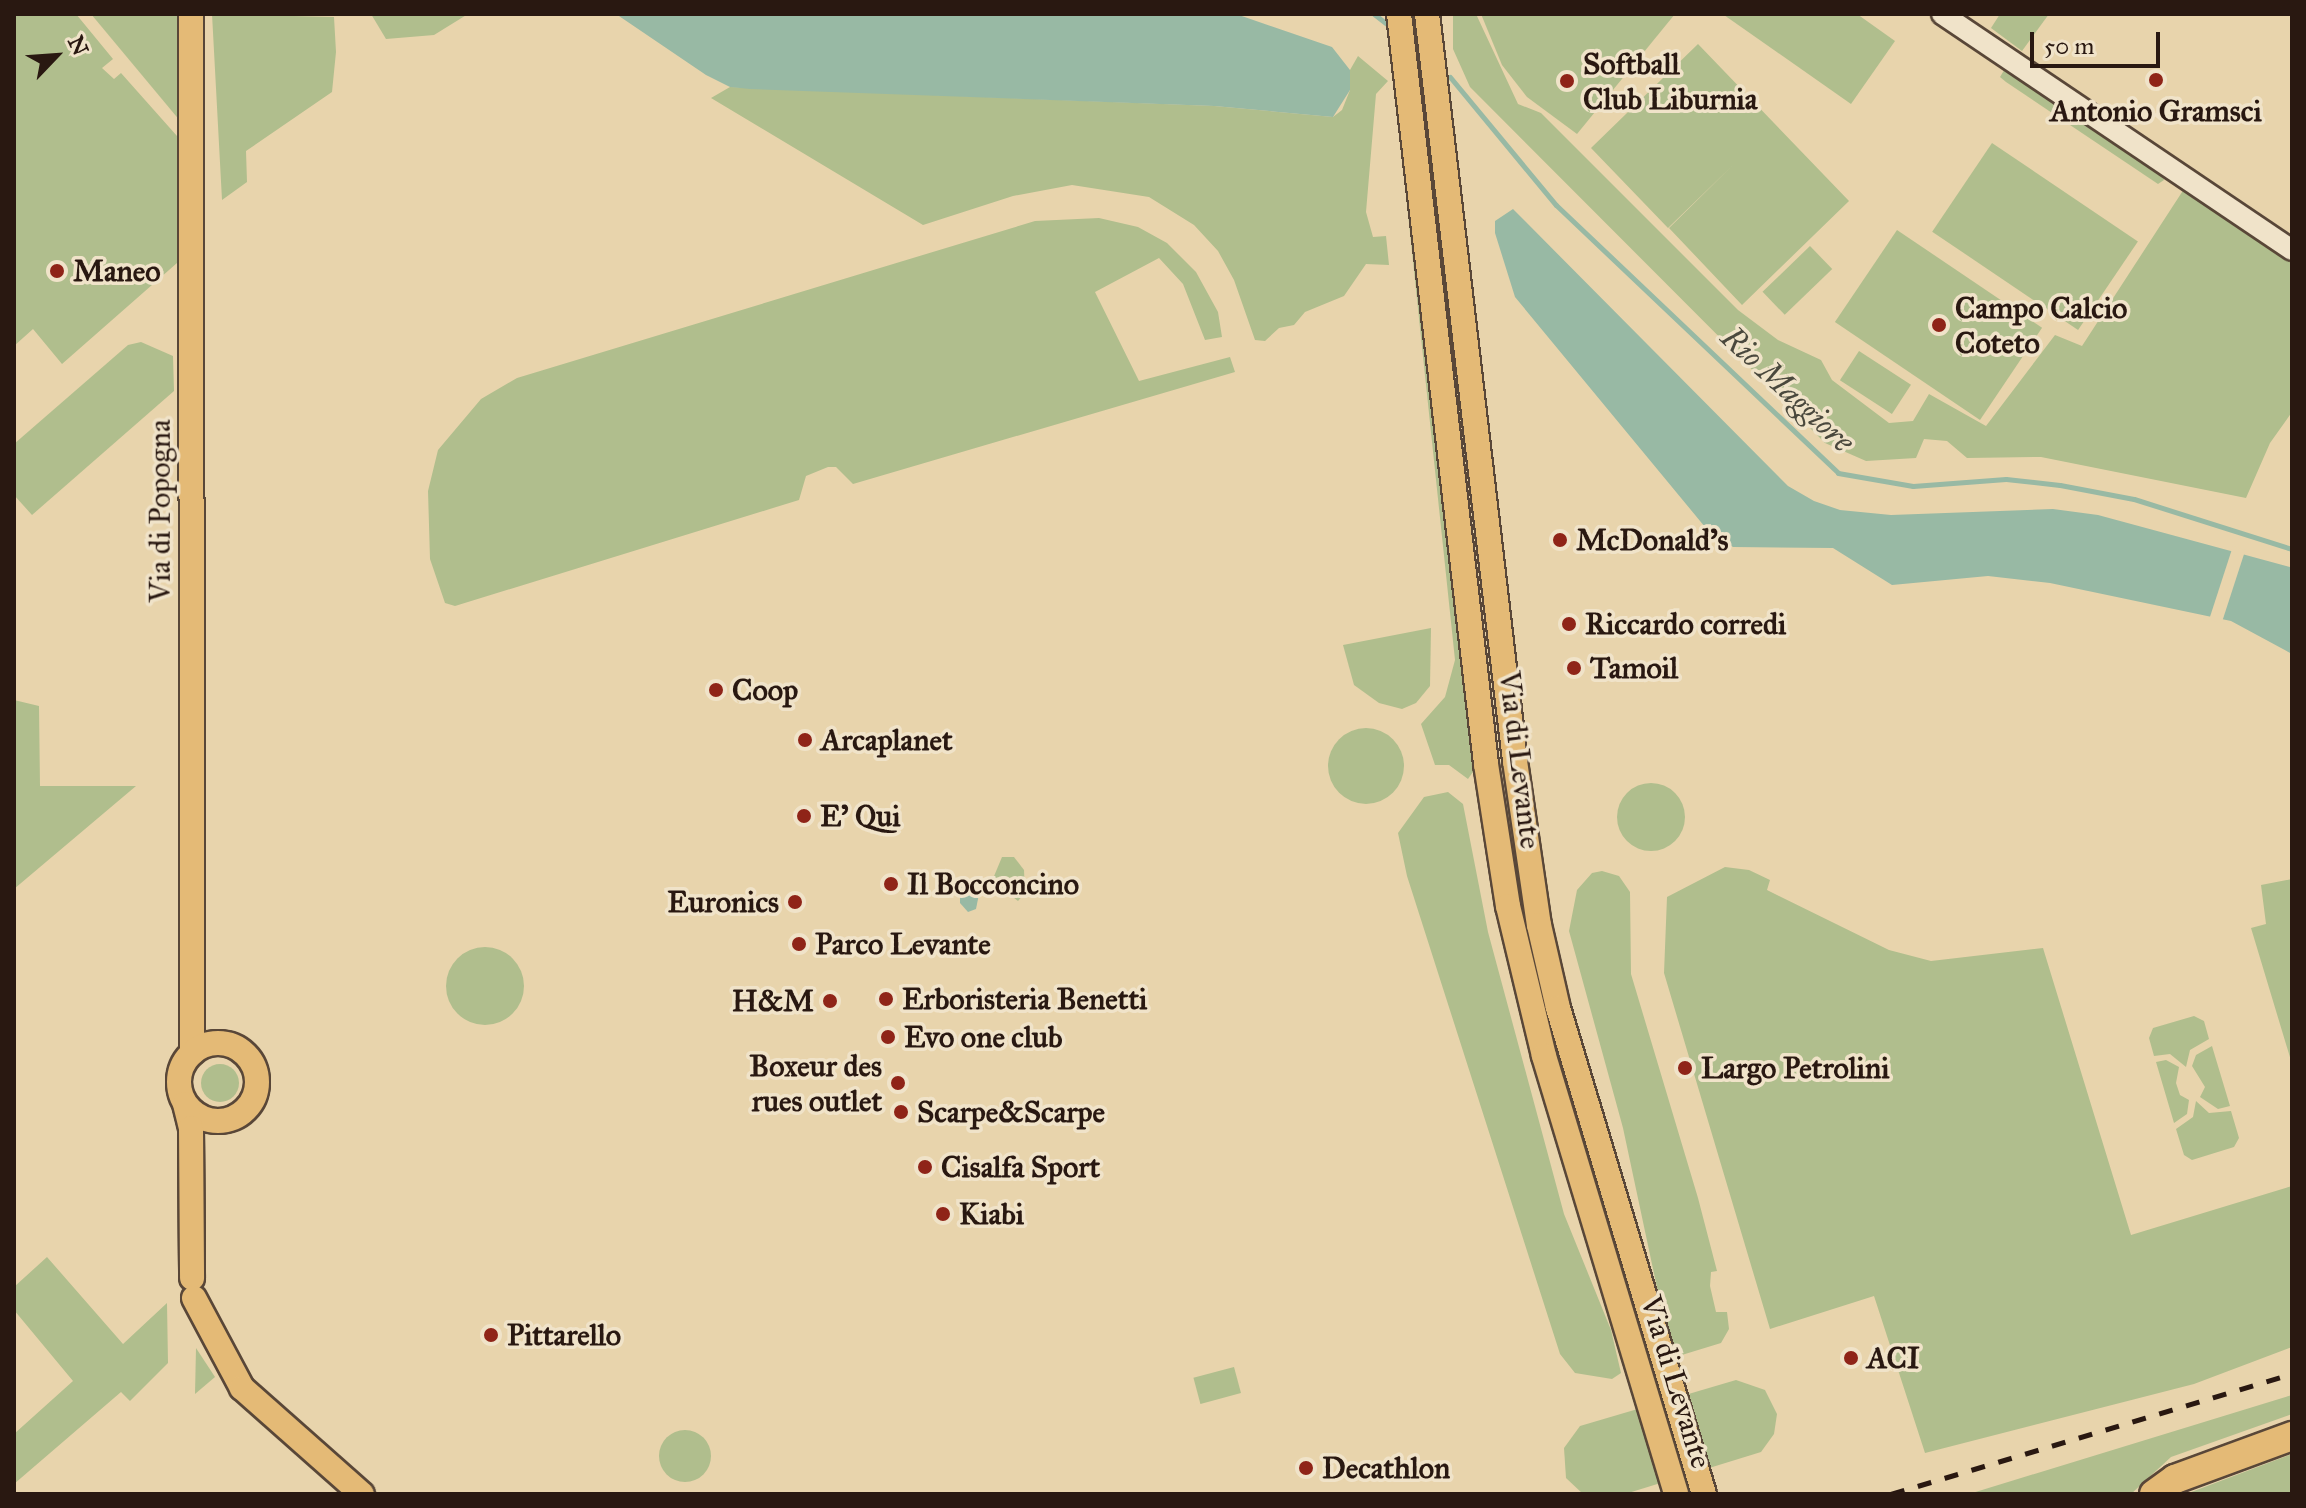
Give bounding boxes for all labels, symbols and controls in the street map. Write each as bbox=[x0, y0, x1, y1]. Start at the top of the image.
north arrow bbox=[16, 16, 96, 96]
scale bar bbox=[2034, 16, 2164, 66]
text: N bbox=[62, 31, 94, 60]
text: 50 m bbox=[2044, 31, 2094, 61]
place label: Softball Club Liburnia bbox=[1583, 46, 1758, 116]
marker: Antonio Gramsci bbox=[2147, 71, 2165, 89]
marker: Softball Club Liburnia bbox=[1558, 72, 1576, 90]
place label: Antonio Gramsci bbox=[2050, 93, 2262, 129]
place label: Maneo bbox=[73, 253, 161, 289]
marker: Maneo bbox=[48, 262, 66, 280]
place label: Campo Calcio Coteto bbox=[1955, 290, 2127, 360]
marker: Campo Calcio Coteto bbox=[1930, 316, 1948, 334]
water label: Rio Maggiore bbox=[1713, 319, 1861, 461]
street label: Via di Popogna bbox=[142, 419, 178, 603]
place label: McDonald's bbox=[1576, 522, 1728, 558]
marker: McDonald's bbox=[1551, 531, 1569, 549]
place label: Riccardo corredi bbox=[1585, 606, 1786, 642]
marker: Riccardo corredi bbox=[1560, 615, 1578, 633]
place label: Tamoil bbox=[1590, 650, 1678, 686]
marker: Tamoil bbox=[1565, 659, 1583, 677]
street label: Via di Levante bbox=[1491, 669, 1549, 851]
place label: Coop bbox=[732, 672, 798, 708]
marker: Coop bbox=[707, 681, 725, 699]
place label: Arcaplanet bbox=[821, 722, 953, 758]
marker: Arcaplanet bbox=[796, 731, 814, 749]
place label: E' Qui bbox=[820, 798, 900, 834]
marker: E' Qui bbox=[795, 807, 813, 825]
place label: Il Bocconcino bbox=[907, 866, 1079, 902]
marker: Il Bocconcino bbox=[882, 875, 900, 893]
place label: Euronics bbox=[667, 884, 779, 920]
marker: Euronics bbox=[786, 893, 804, 911]
place label: Parco Levante bbox=[815, 926, 991, 962]
marker: Parco Levante bbox=[790, 935, 808, 953]
place label: Erboristeria Benetti bbox=[902, 981, 1147, 1017]
place label: H&M bbox=[732, 983, 814, 1019]
marker: Erboristeria Benetti bbox=[877, 990, 895, 1008]
marker: H&M bbox=[821, 992, 839, 1010]
place label: Evo one club bbox=[904, 1019, 1063, 1055]
marker: Evo one club bbox=[879, 1028, 897, 1046]
place label: Boxeur des rues outlet bbox=[749, 1048, 882, 1118]
place label: Largo Petrolini bbox=[1701, 1050, 1890, 1086]
marker: Largo Petrolini bbox=[1676, 1059, 1694, 1077]
marker: Boxeur des rues outlet bbox=[889, 1074, 907, 1092]
place label: Scarpe&Scarpe bbox=[917, 1094, 1105, 1130]
marker: Scarpe&Scarpe bbox=[892, 1103, 910, 1121]
place label: Cisalfa Sport bbox=[941, 1149, 1100, 1185]
marker: Cisalfa Sport bbox=[916, 1158, 934, 1176]
place label: Kiabi bbox=[959, 1196, 1024, 1232]
marker: Kiabi bbox=[934, 1205, 952, 1223]
street label: Via di Levante bbox=[1633, 1291, 1719, 1473]
place label: Pittarello bbox=[507, 1317, 621, 1353]
marker: Pittarello bbox=[482, 1326, 500, 1344]
place label: ACI bbox=[1867, 1340, 1920, 1376]
marker: ACI bbox=[1842, 1349, 1860, 1367]
place label: Decathlon bbox=[1322, 1450, 1450, 1486]
marker: Decathlon bbox=[1297, 1459, 1315, 1477]

